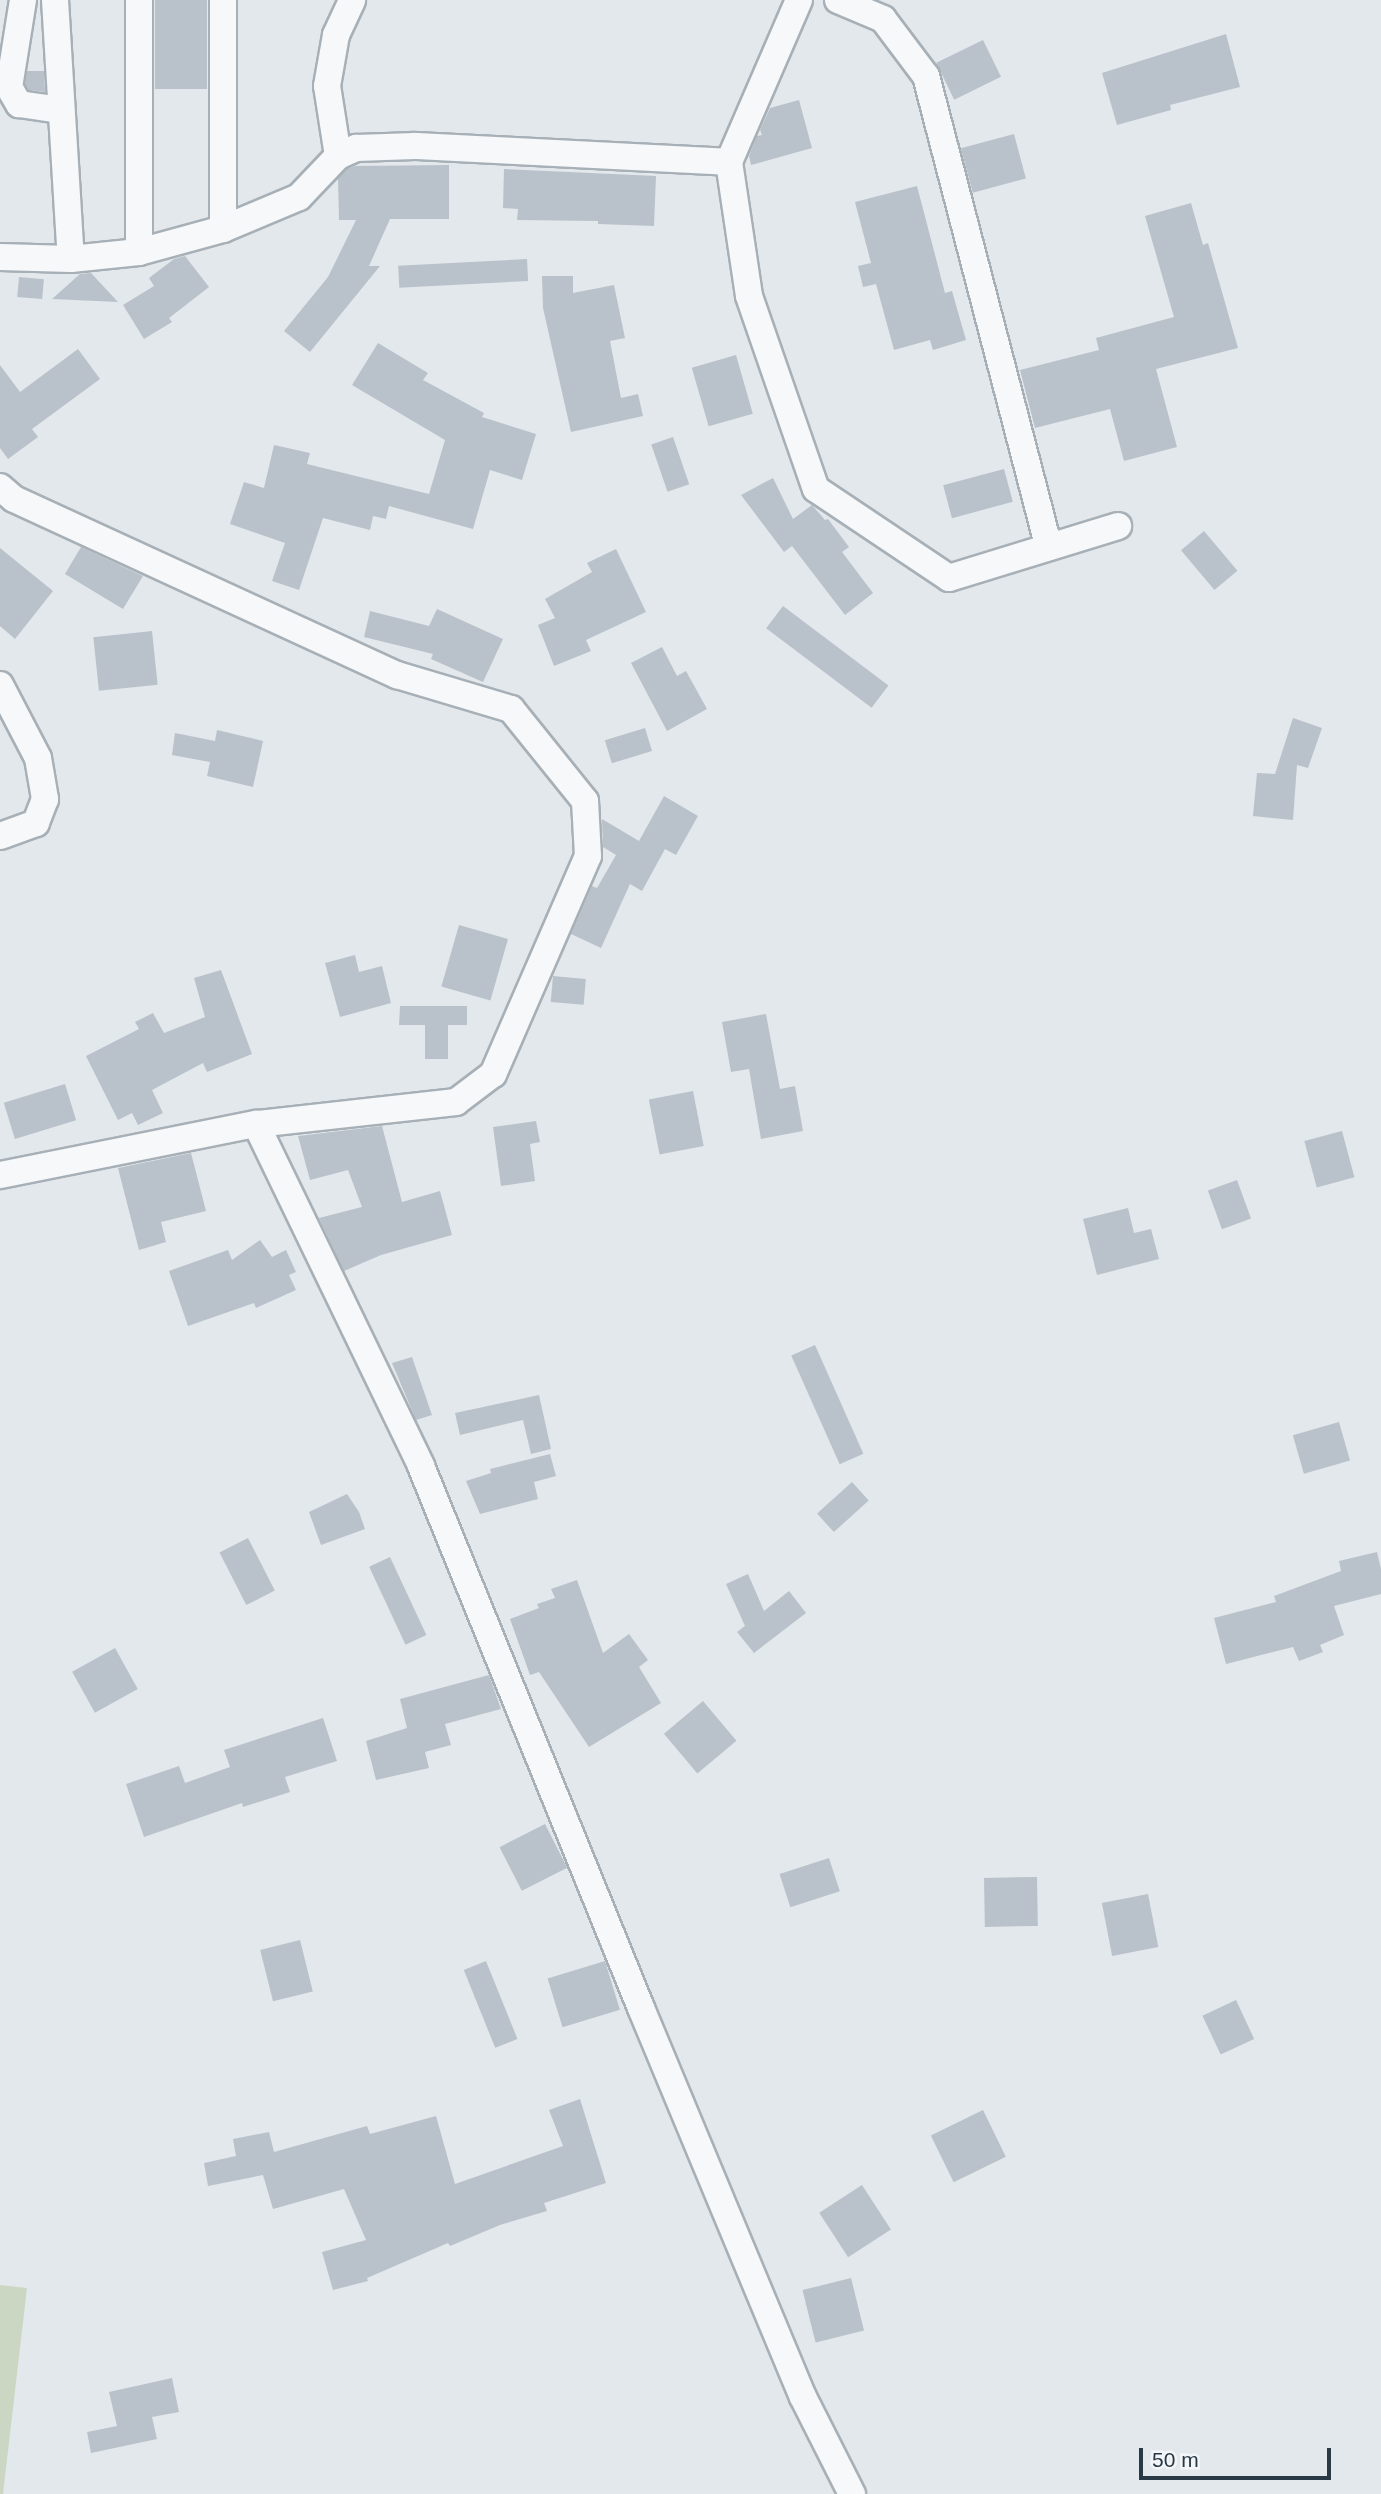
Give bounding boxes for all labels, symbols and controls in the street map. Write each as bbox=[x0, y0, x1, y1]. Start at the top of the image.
scale bar bbox=[1143, 2434, 1336, 2478]
text: 50 m bbox=[1152, 2448, 1199, 2471]

